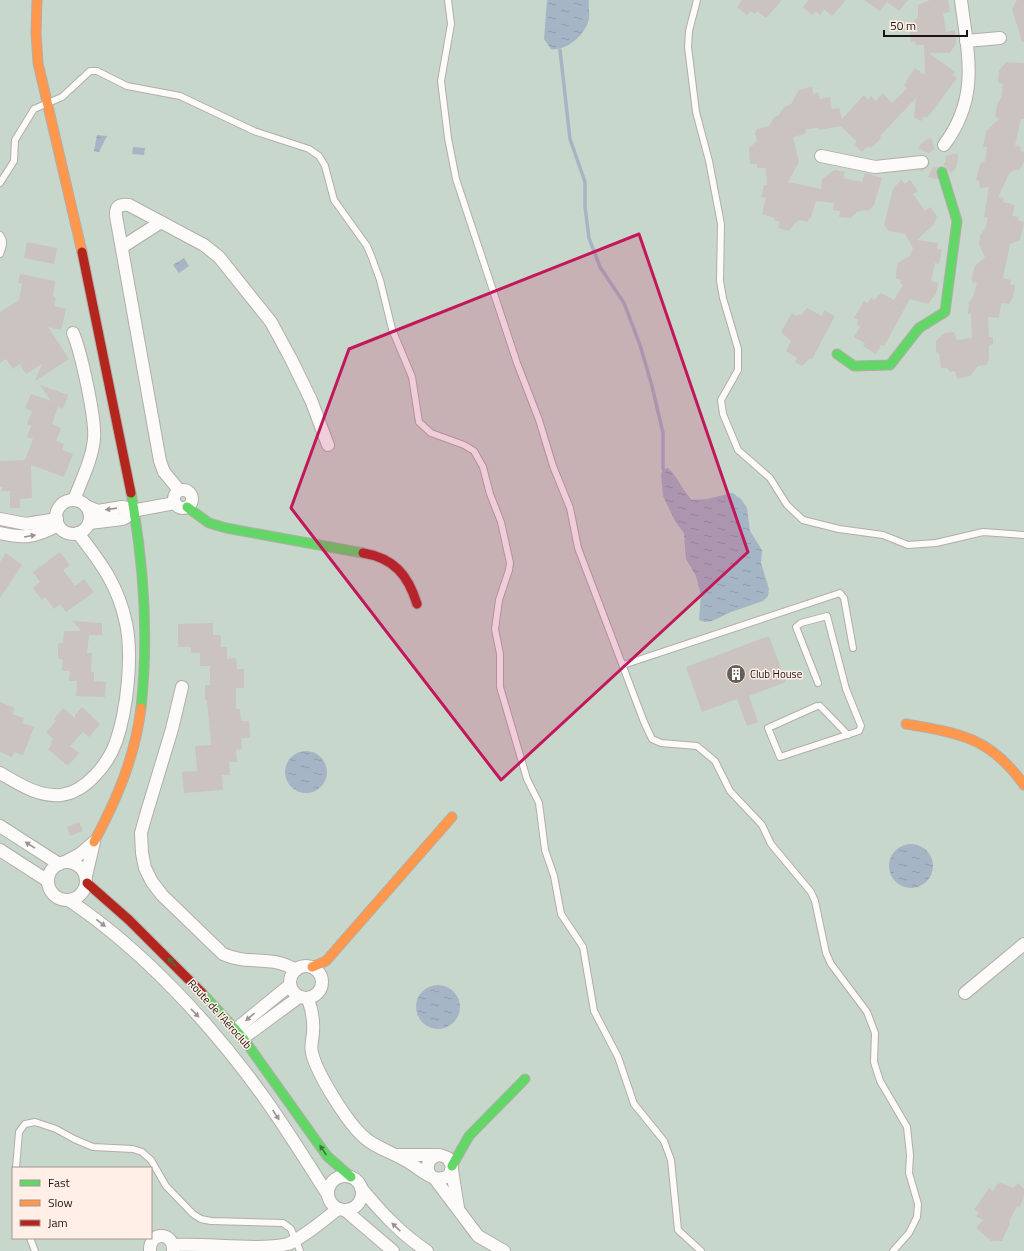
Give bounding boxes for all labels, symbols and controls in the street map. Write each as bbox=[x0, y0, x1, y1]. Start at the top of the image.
scale bar bbox=[884, 12, 967, 38]
text: 50 m bbox=[890, 16, 916, 35]
one-way arrow bbox=[105, 506, 117, 512]
one-way arrow bbox=[24, 533, 36, 539]
building icon: Club House bbox=[725, 663, 747, 685]
place label: Club House bbox=[750, 666, 803, 682]
one-way arrow bbox=[24, 841, 36, 848]
one-way arrow bbox=[96, 919, 107, 928]
one-way arrow bbox=[167, 957, 177, 967]
street label: Route de l’Aéroclub bbox=[184, 976, 256, 1053]
one-way arrow bbox=[190, 1008, 200, 1018]
one-way arrow bbox=[245, 1013, 255, 1022]
one-way arrow bbox=[272, 1110, 280, 1120]
one-way arrow bbox=[319, 1145, 327, 1155]
legend bbox=[12, 1167, 152, 1239]
text: Fast bbox=[48, 1173, 71, 1192]
text: Slow bbox=[48, 1193, 73, 1212]
text: Jam bbox=[48, 1213, 68, 1232]
one-way arrow bbox=[391, 1222, 401, 1232]

